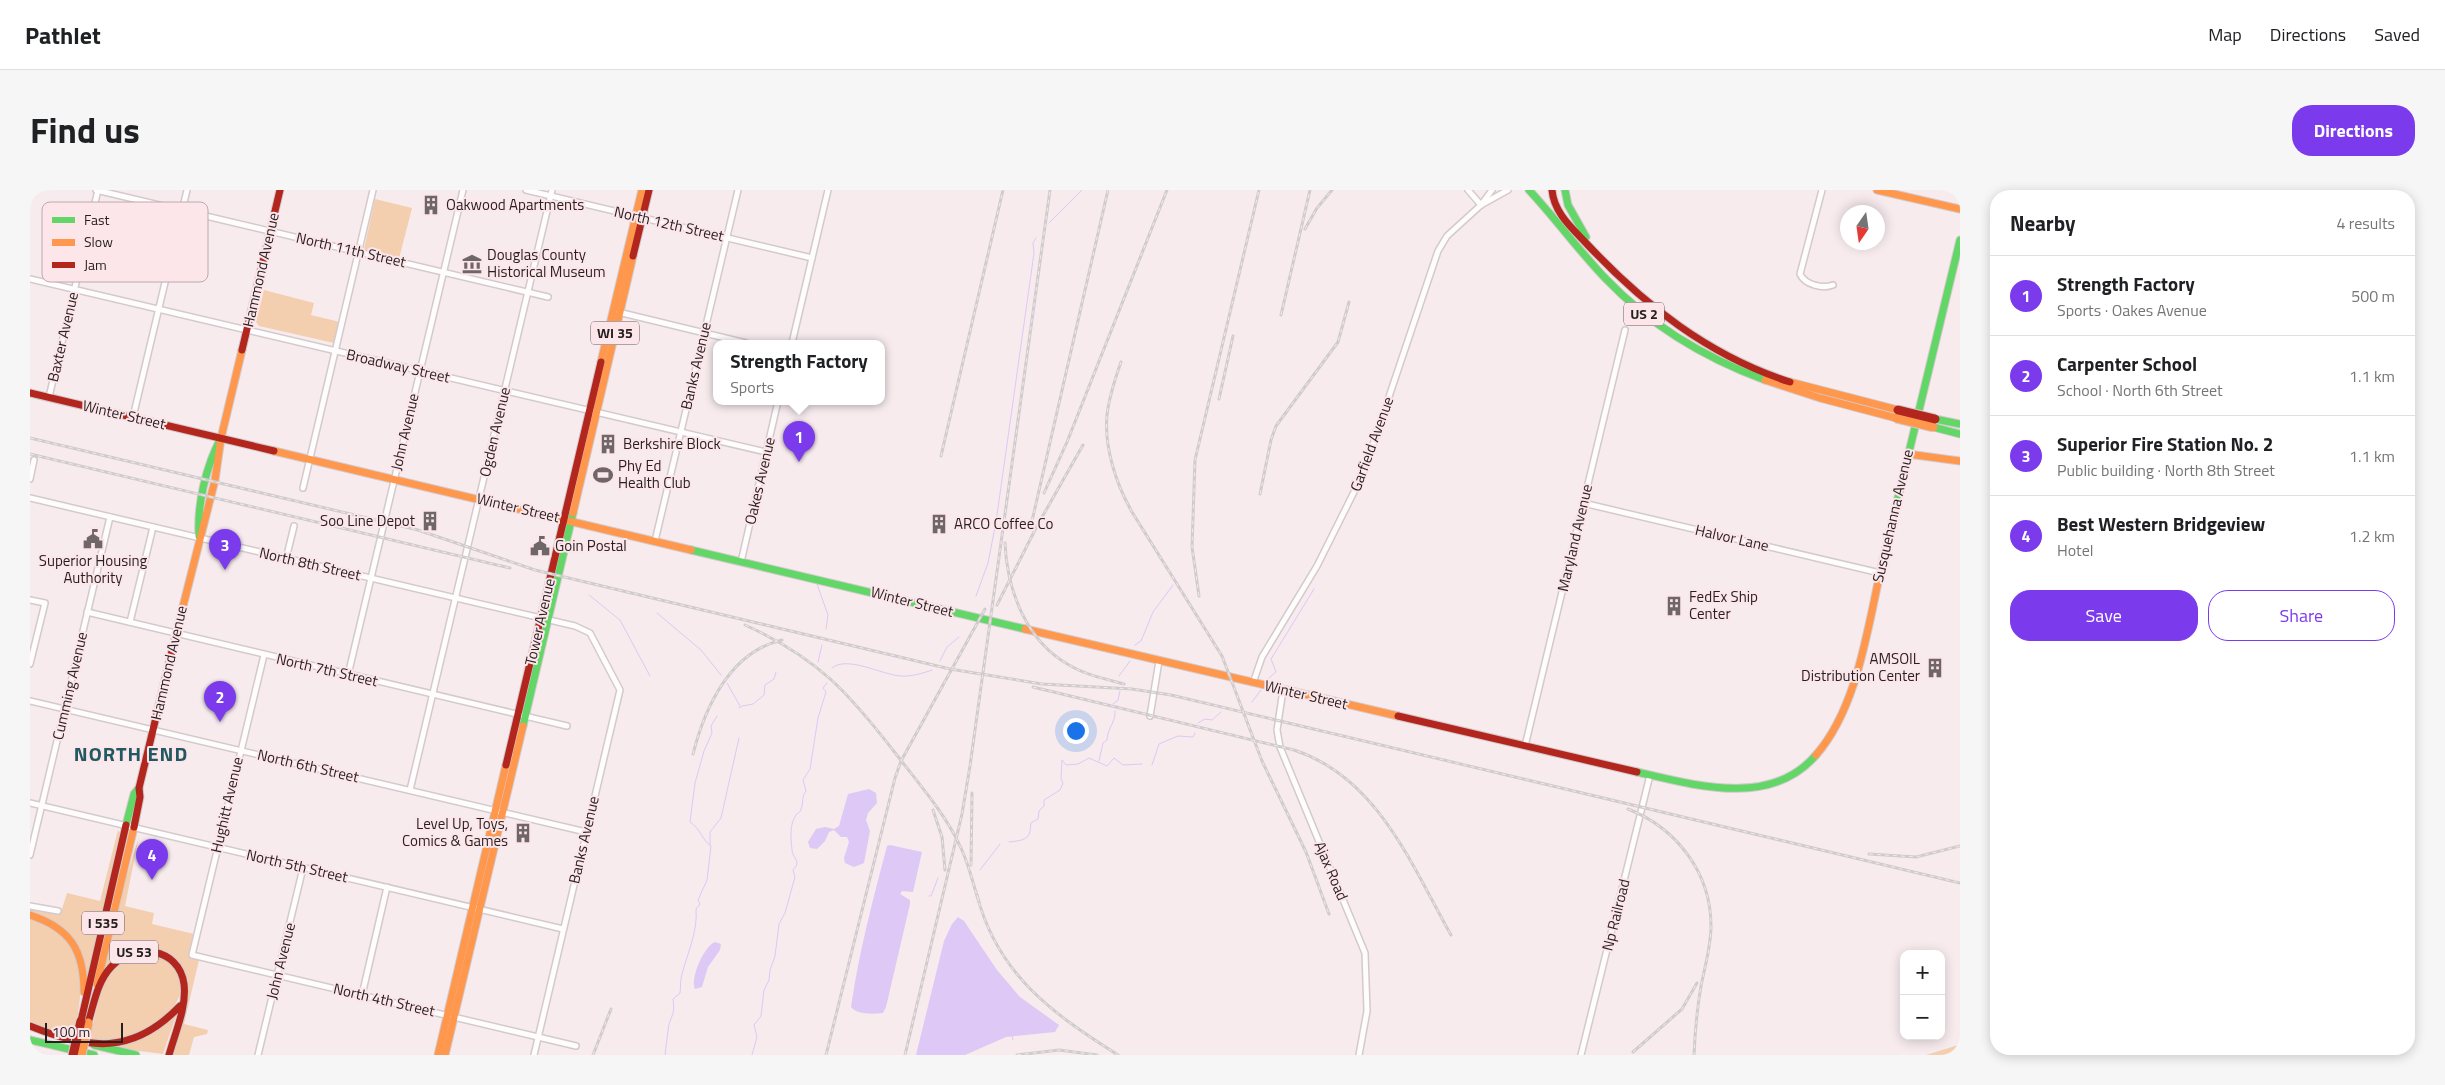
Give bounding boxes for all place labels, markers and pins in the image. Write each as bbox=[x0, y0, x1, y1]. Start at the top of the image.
place label: Oakwood Apartments bbox=[446, 193, 584, 216]
building icon: Oakwood Apartments bbox=[420, 194, 442, 216]
place label: Douglas County Historical Museum bbox=[487, 243, 606, 283]
museum icon: Douglas County Historical Museum bbox=[461, 253, 483, 275]
pin: 1 bbox=[783, 421, 815, 462]
place label: Berkshire Block bbox=[623, 432, 721, 455]
building icon: Berkshire Block bbox=[597, 433, 619, 455]
place label: Phy Ed Health Club bbox=[618, 454, 691, 494]
sports icon: Phy Ed Health Club bbox=[592, 464, 614, 486]
place label: Soo Line Depot bbox=[320, 509, 416, 532]
building icon: Soo Line Depot bbox=[419, 510, 441, 532]
place label: ARCO Coffee Co bbox=[954, 512, 1054, 535]
building icon: ARCO Coffee Co bbox=[928, 513, 950, 535]
public building icon: Superior Housing Authority bbox=[82, 528, 104, 550]
pin: 3 bbox=[209, 529, 241, 570]
place label: Goin Postal bbox=[555, 534, 627, 557]
public building icon: Goin Postal bbox=[529, 535, 551, 557]
place label: Superior Housing Authority bbox=[39, 549, 147, 589]
place label: FedEx Ship Center bbox=[1689, 585, 1758, 625]
building icon: FedEx Ship Center bbox=[1663, 595, 1685, 617]
place label: AMSOIL Distribution Center bbox=[1801, 647, 1920, 687]
building icon: AMSOIL Distribution Center bbox=[1924, 657, 1946, 679]
pin: 2 bbox=[204, 681, 236, 722]
place label: Level Up, Toys, Comics & Games bbox=[402, 812, 508, 852]
building icon: Level Up, Toys, Comics & Games bbox=[512, 822, 534, 844]
pin: 4 bbox=[136, 839, 168, 880]

